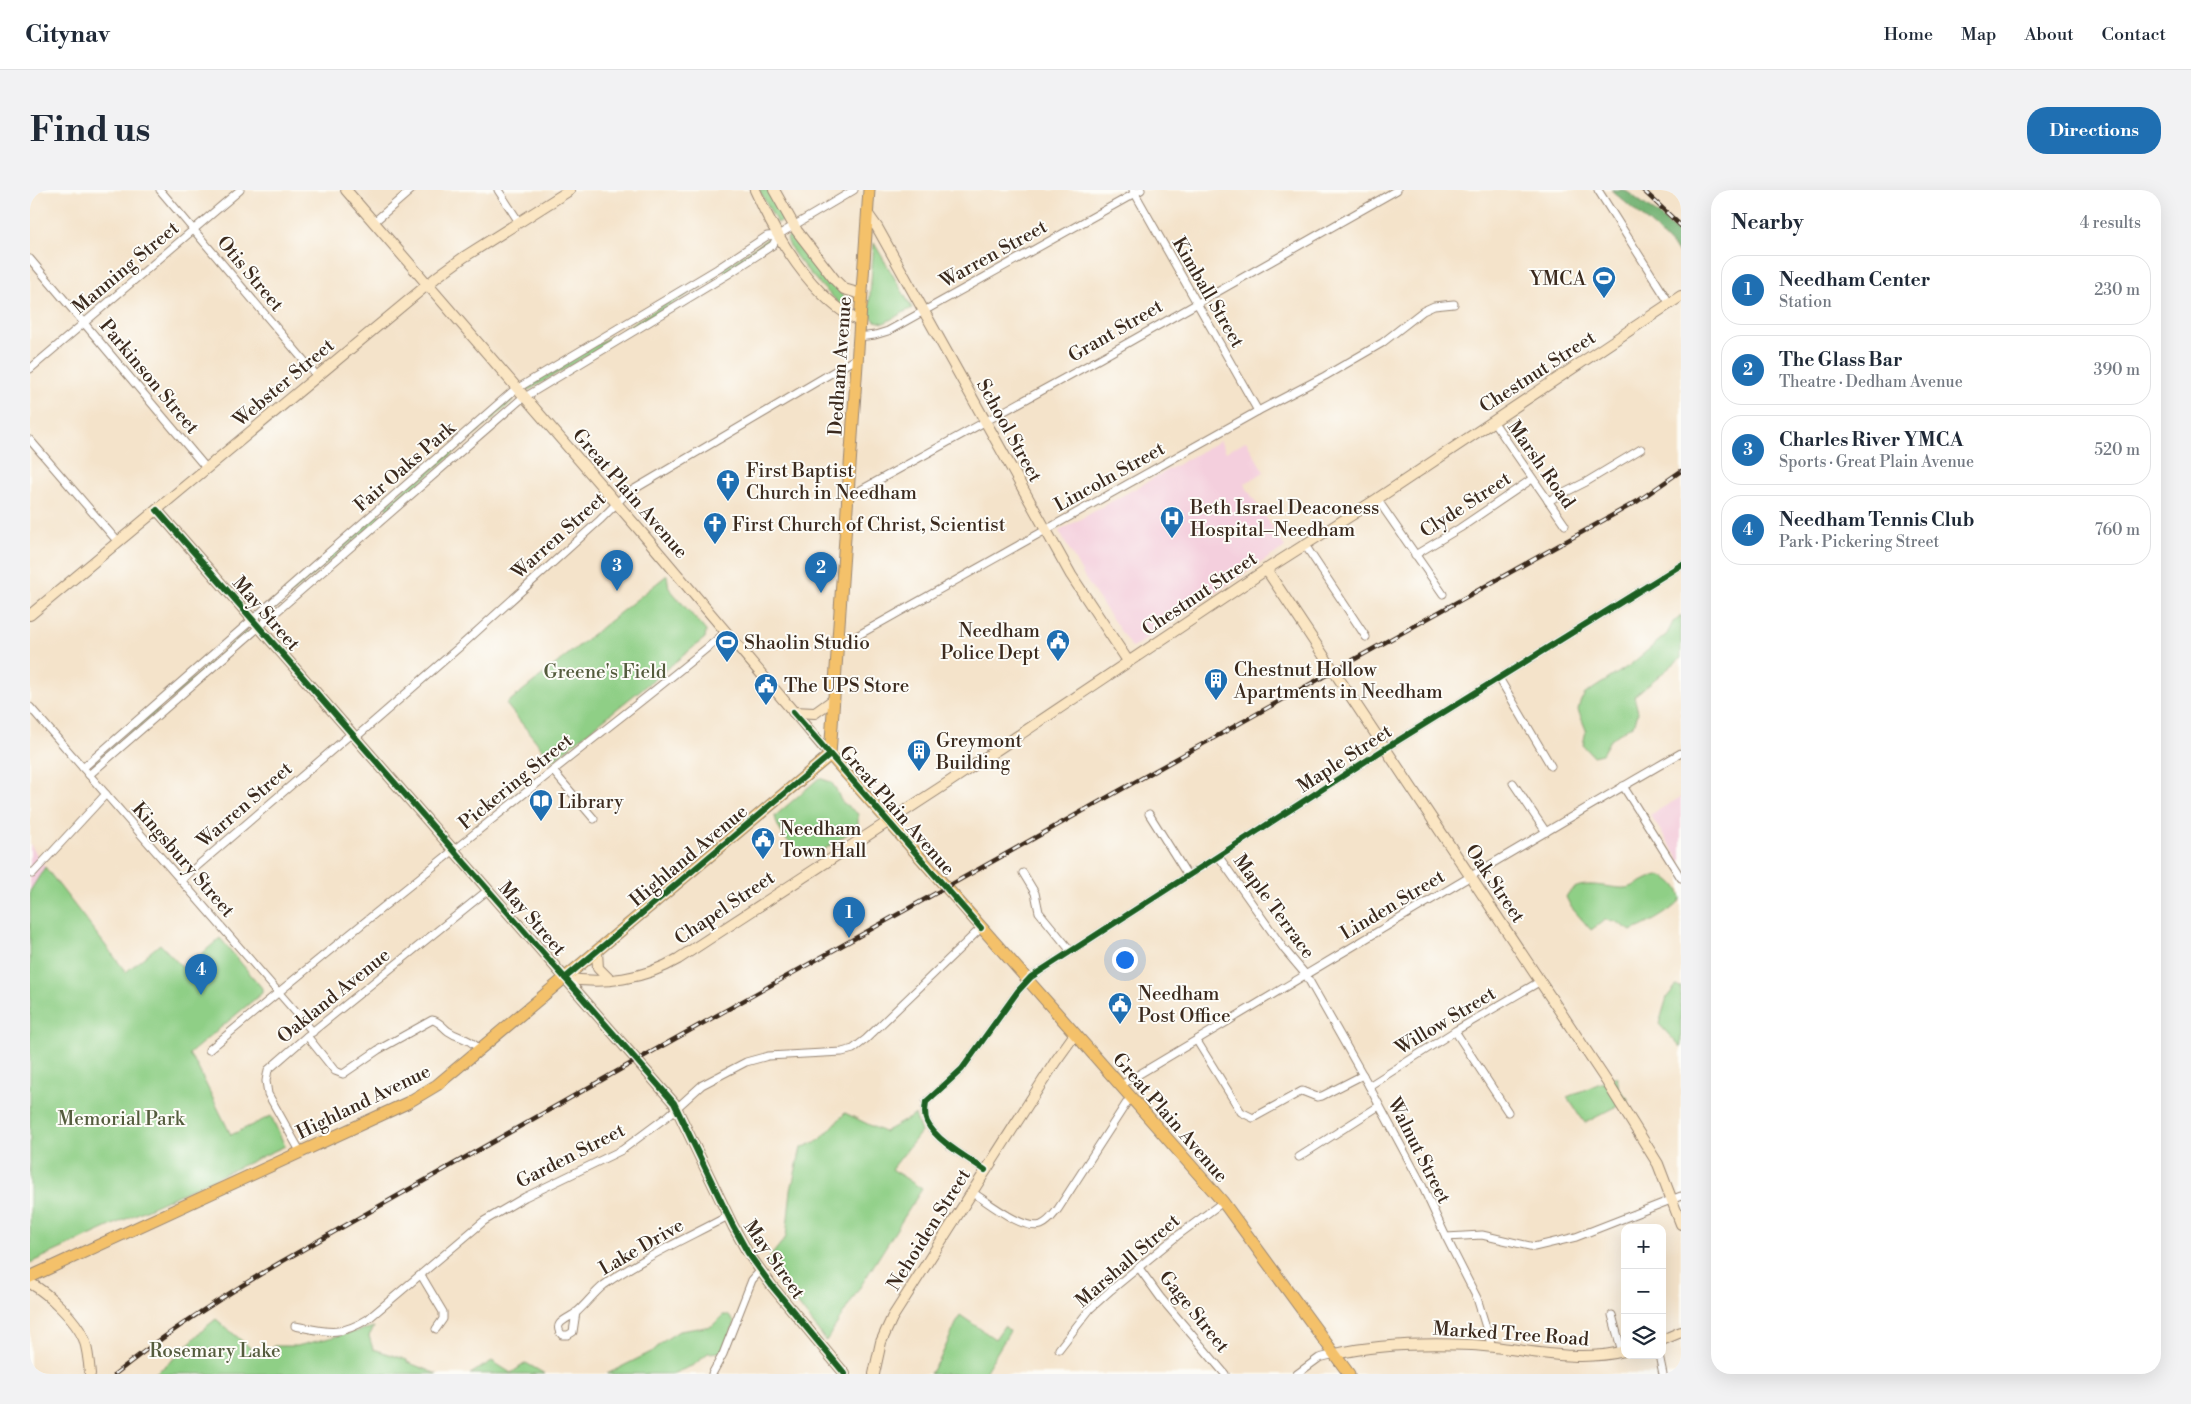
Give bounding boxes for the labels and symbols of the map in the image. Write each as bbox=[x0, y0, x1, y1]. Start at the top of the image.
street label: Warren Street bbox=[935, 214, 1051, 294]
street label: Manning Street bbox=[67, 216, 184, 319]
street label: Otis Street bbox=[212, 231, 289, 317]
street label: Kimball Street bbox=[1167, 233, 1250, 352]
sports icon: YMCA bbox=[1591, 265, 1617, 299]
place label: YMCA bbox=[1529, 267, 1587, 291]
street label: Grant Street bbox=[1064, 294, 1167, 368]
street label: Dedham Avenue bbox=[823, 296, 857, 436]
street label: Parkinson Street bbox=[94, 314, 205, 439]
street label: Chestnut Street bbox=[1475, 325, 1600, 418]
street label: Webster Street bbox=[227, 333, 339, 433]
street label: School Street bbox=[971, 375, 1047, 486]
street label: Fair Oaks Park bbox=[349, 416, 461, 517]
street label: Marsh Road bbox=[1502, 416, 1580, 513]
street label: Great Plain Avenue bbox=[567, 424, 693, 564]
street label: Lincoln Street bbox=[1050, 436, 1169, 517]
place label: First Baptist Church in Needham bbox=[746, 459, 917, 505]
street label: Clyde Street bbox=[1416, 466, 1516, 543]
church icon: First Baptist Church in Needham bbox=[715, 468, 741, 502]
street label: Warren Street bbox=[506, 487, 611, 585]
place label: Beth Israel Deaconess Hospital–Needham bbox=[1189, 496, 1379, 542]
hospital icon: Beth Israel Deaconess Hospital–Needham bbox=[1159, 505, 1185, 539]
church icon: First Church of Christ, Scientist bbox=[702, 511, 728, 545]
place label: First Church of Christ, Scientist bbox=[732, 513, 1006, 537]
street label: Chestnut Street bbox=[1137, 546, 1262, 641]
pin: 3 bbox=[601, 550, 633, 591]
pin: 2 bbox=[805, 552, 837, 593]
street label: May Street bbox=[227, 571, 305, 656]
place label: Needham Police Dept bbox=[941, 619, 1040, 665]
public building icon: Needham Police Dept bbox=[1045, 628, 1071, 662]
sports icon: Shaolin Studio bbox=[714, 629, 740, 663]
place label: Shaolin Studio bbox=[744, 631, 870, 655]
place label: Chestnut Hollow Apartments in Needham bbox=[1233, 658, 1443, 704]
park label: Greene's Field bbox=[543, 660, 667, 684]
building icon: Chestnut Hollow Apartments in Needham bbox=[1203, 667, 1229, 701]
public building icon: The UPS Store bbox=[753, 672, 779, 706]
place label: The UPS Store bbox=[784, 674, 909, 698]
street label: Maple Street bbox=[1293, 719, 1397, 798]
street label: Pickering Street bbox=[454, 728, 578, 835]
place label: Greymont Building bbox=[935, 729, 1022, 775]
building icon: Greymont Building bbox=[906, 738, 932, 772]
street label: Great Plain Avenue bbox=[834, 741, 960, 881]
street label: Warren Street bbox=[191, 757, 298, 853]
library icon: Library bbox=[528, 788, 554, 822]
place label: Library bbox=[558, 790, 624, 814]
street label: Kingsbury Street bbox=[127, 797, 240, 922]
street label: Highland Avenue bbox=[625, 799, 752, 912]
place label: Needham Town Hall bbox=[780, 817, 867, 863]
public building icon: Needham Town Hall bbox=[750, 826, 776, 860]
street label: Oak Street bbox=[1460, 840, 1530, 928]
street label: Maple Terrace bbox=[1228, 850, 1320, 964]
street label: Linden Street bbox=[1336, 864, 1449, 945]
street label: Chapel Street bbox=[670, 865, 779, 950]
street label: May Street bbox=[493, 876, 571, 961]
pin: 1 bbox=[833, 897, 865, 938]
street label: Oakland Avenue bbox=[272, 943, 395, 1049]
your location bbox=[1112, 947, 1138, 973]
pin: 4 bbox=[185, 954, 217, 995]
street label: Willow Street bbox=[1390, 981, 1500, 1061]
place label: Needham Post Office bbox=[1138, 982, 1231, 1028]
public building icon: Needham Post Office bbox=[1107, 991, 1133, 1025]
street label: Great Plain Avenue bbox=[1107, 1048, 1233, 1188]
street label: Highland Avenue bbox=[292, 1059, 435, 1145]
street label: Walnut Street bbox=[1382, 1093, 1456, 1208]
park label: Memorial Park bbox=[57, 1107, 186, 1131]
street label: Garden Street bbox=[512, 1118, 629, 1194]
street label: Nehoiden Street bbox=[882, 1164, 976, 1295]
street label: Marshall Street bbox=[1070, 1209, 1185, 1313]
street label: Lake Drive bbox=[595, 1213, 688, 1281]
street label: May Street bbox=[738, 1215, 810, 1304]
street label: Gage Street bbox=[1154, 1266, 1235, 1358]
street label: Marked Tree Road bbox=[1432, 1317, 1590, 1351]
park label: Rosemary Lake bbox=[149, 1339, 281, 1363]

